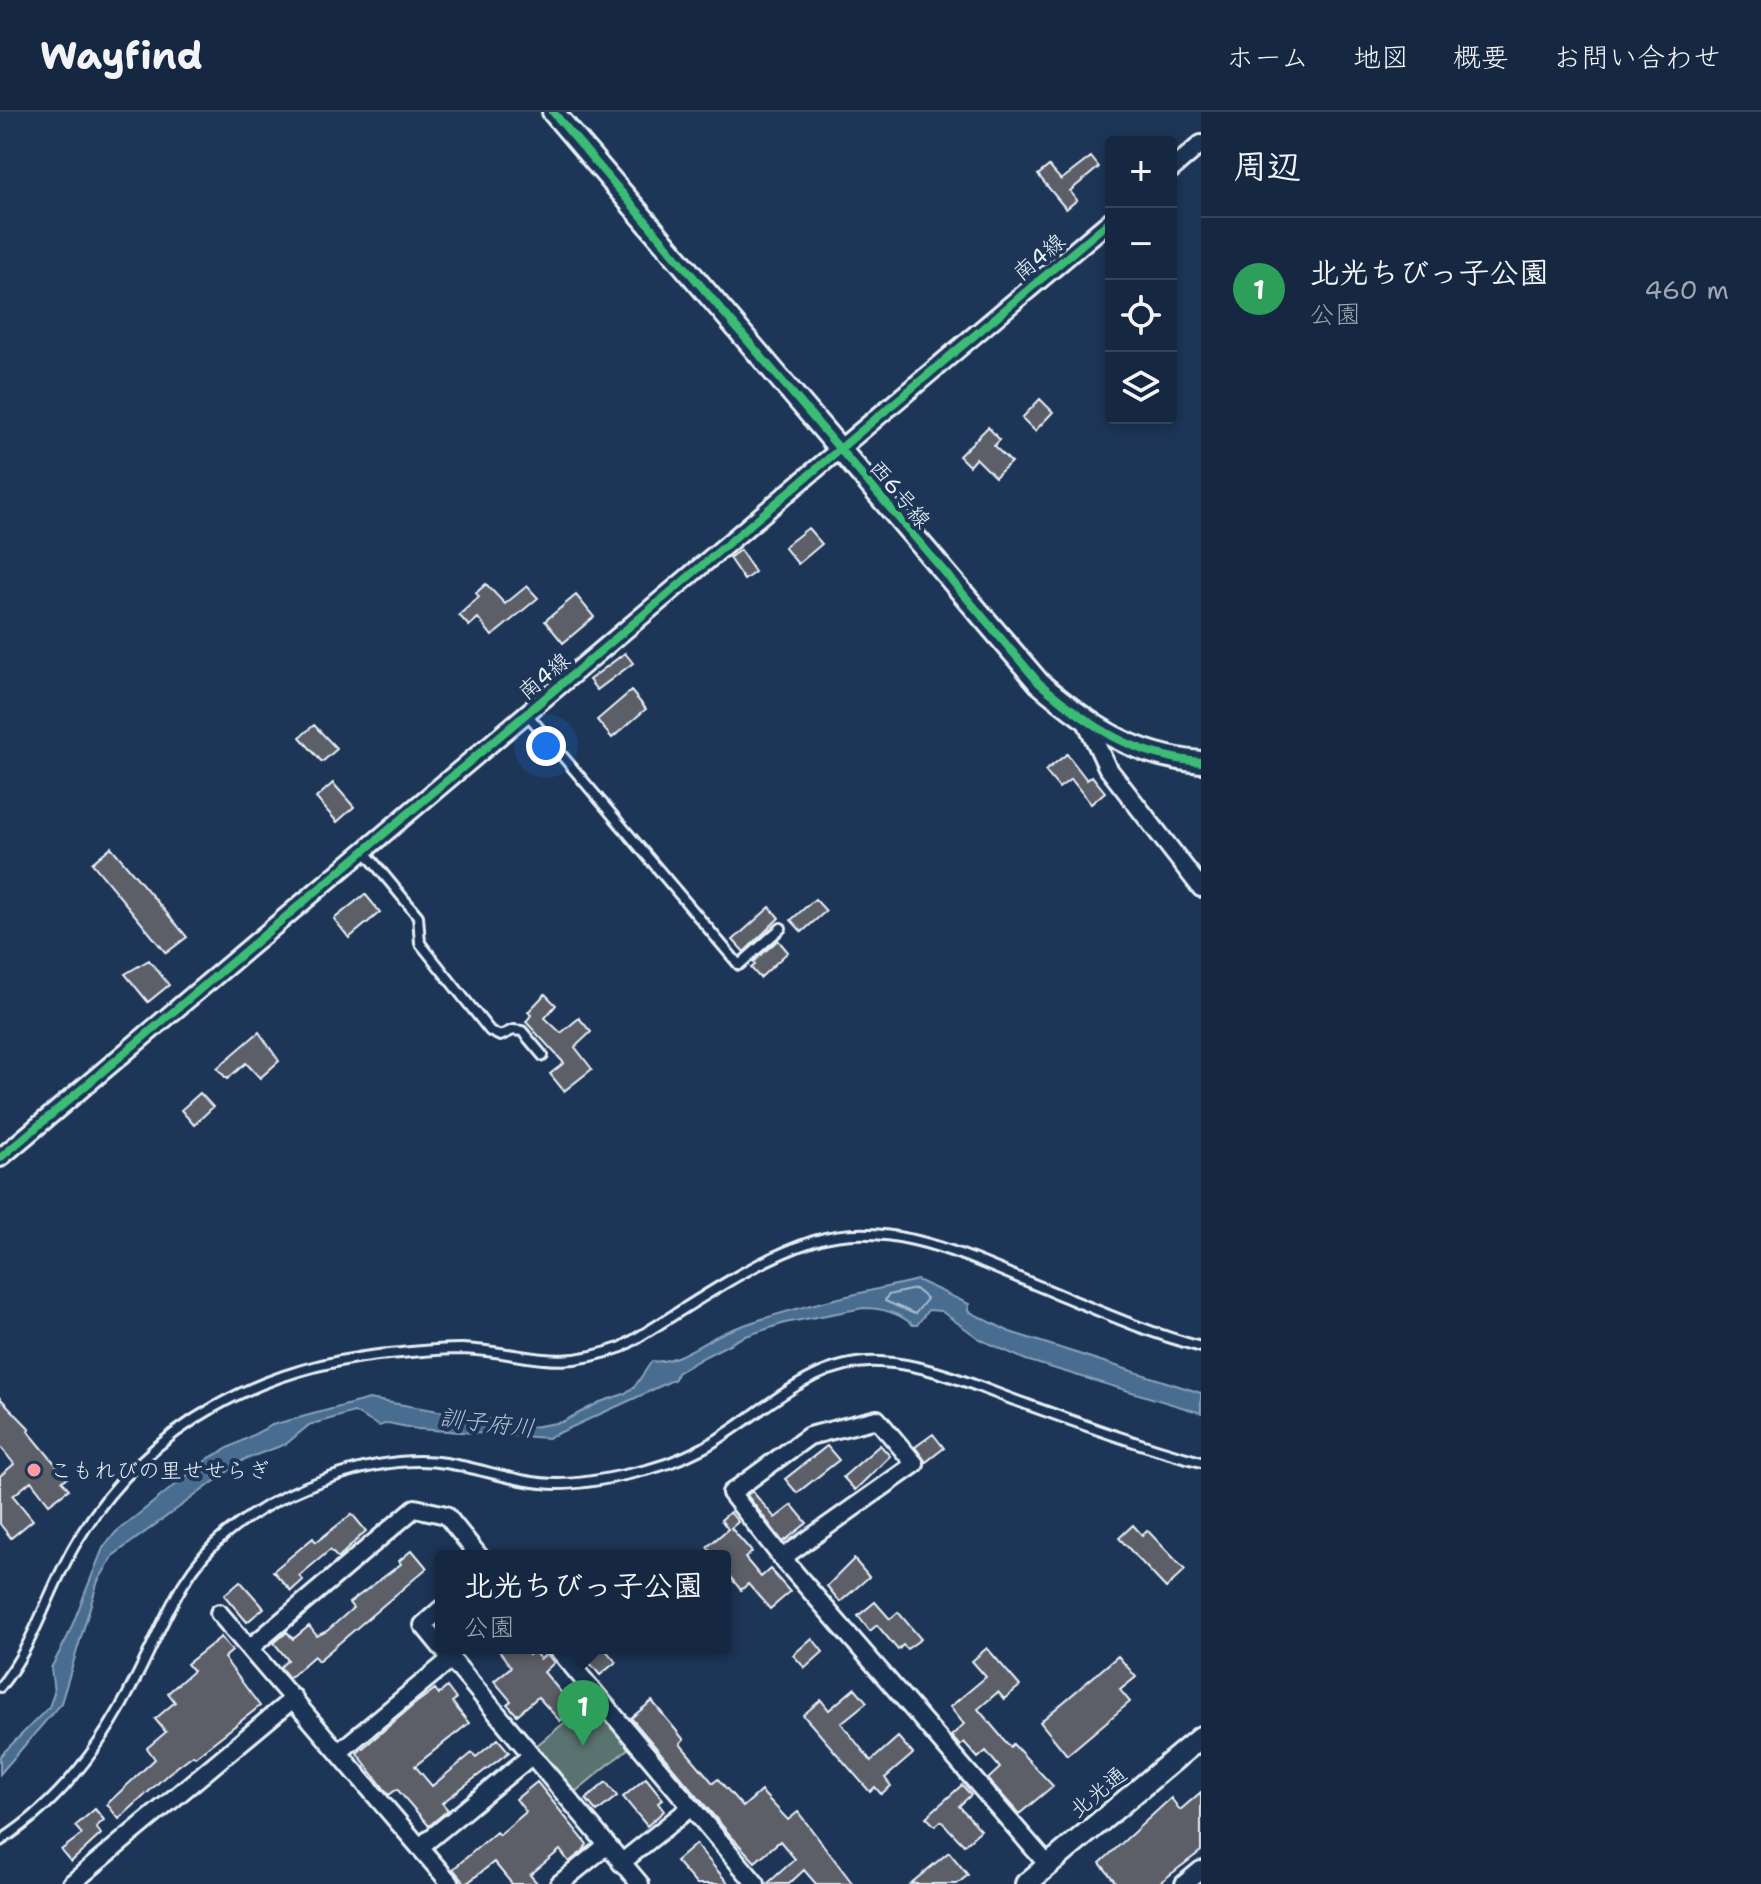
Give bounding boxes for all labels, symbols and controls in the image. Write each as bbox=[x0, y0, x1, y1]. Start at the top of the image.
text: Wayfind bbox=[40, 30, 203, 81]
text: ホーム bbox=[1226, 38, 1309, 76]
text: 地図 bbox=[1353, 38, 1409, 76]
text: 概要 bbox=[1453, 38, 1509, 76]
text: お問い合わせ bbox=[1553, 38, 1721, 76]
map controls bbox=[1105, 136, 1177, 424]
button: + bbox=[1105, 136, 1177, 208]
text: 周辺 bbox=[1233, 143, 1301, 189]
button: − bbox=[1105, 208, 1177, 280]
street label: 南4線 bbox=[1007, 227, 1071, 287]
text: 北光ちびっ子公園 bbox=[1309, 252, 1549, 293]
text: 1 bbox=[1253, 272, 1265, 307]
text: 460 m bbox=[1644, 272, 1729, 307]
button: locate bbox=[1105, 280, 1177, 352]
text: 公園 bbox=[1309, 296, 1361, 331]
button: layers bbox=[1105, 352, 1177, 424]
street label: 西6号線 bbox=[863, 453, 937, 535]
street label: 南4線 bbox=[512, 646, 576, 706]
your location bbox=[526, 726, 566, 766]
water label: 訓子府川 bbox=[437, 1401, 537, 1445]
place label: こもれびの里せせらぎ bbox=[50, 1456, 270, 1485]
marker: こもれびの里せせらぎ bbox=[25, 1461, 43, 1479]
popup bbox=[435, 1550, 731, 1654]
text: 北光ちびっ子公園 bbox=[463, 1565, 703, 1606]
text: 公園 bbox=[463, 1609, 515, 1644]
pin: 1 bbox=[557, 1680, 609, 1746]
street label: 北光通 bbox=[1063, 1760, 1133, 1824]

